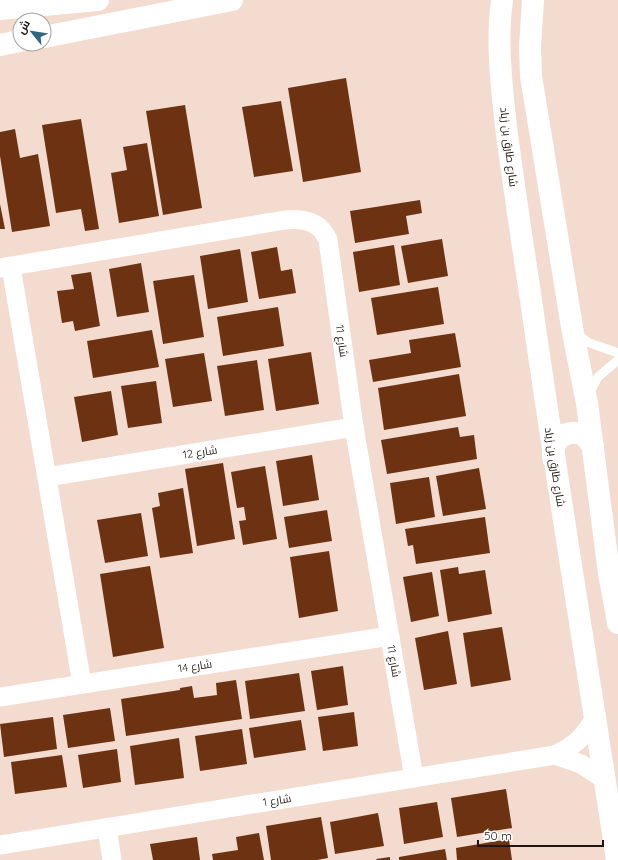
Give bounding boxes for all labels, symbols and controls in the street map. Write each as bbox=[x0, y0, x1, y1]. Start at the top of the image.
north arrow bbox=[12, 12, 52, 52]
text: ش bbox=[14, 17, 33, 37]
street label: شارع طارق بن زياد bbox=[496, 106, 521, 188]
street label: شارع 11 bbox=[332, 324, 351, 358]
street label: شارع طارق بن زياد bbox=[541, 426, 568, 508]
street label: شارع 12 bbox=[182, 442, 218, 463]
street label: شارع 11 bbox=[383, 644, 404, 678]
street label: شارع 14 bbox=[177, 656, 213, 677]
street label: شارع 1 bbox=[262, 791, 292, 810]
scale bar bbox=[478, 822, 603, 848]
text: 50 m bbox=[484, 828, 512, 843]

